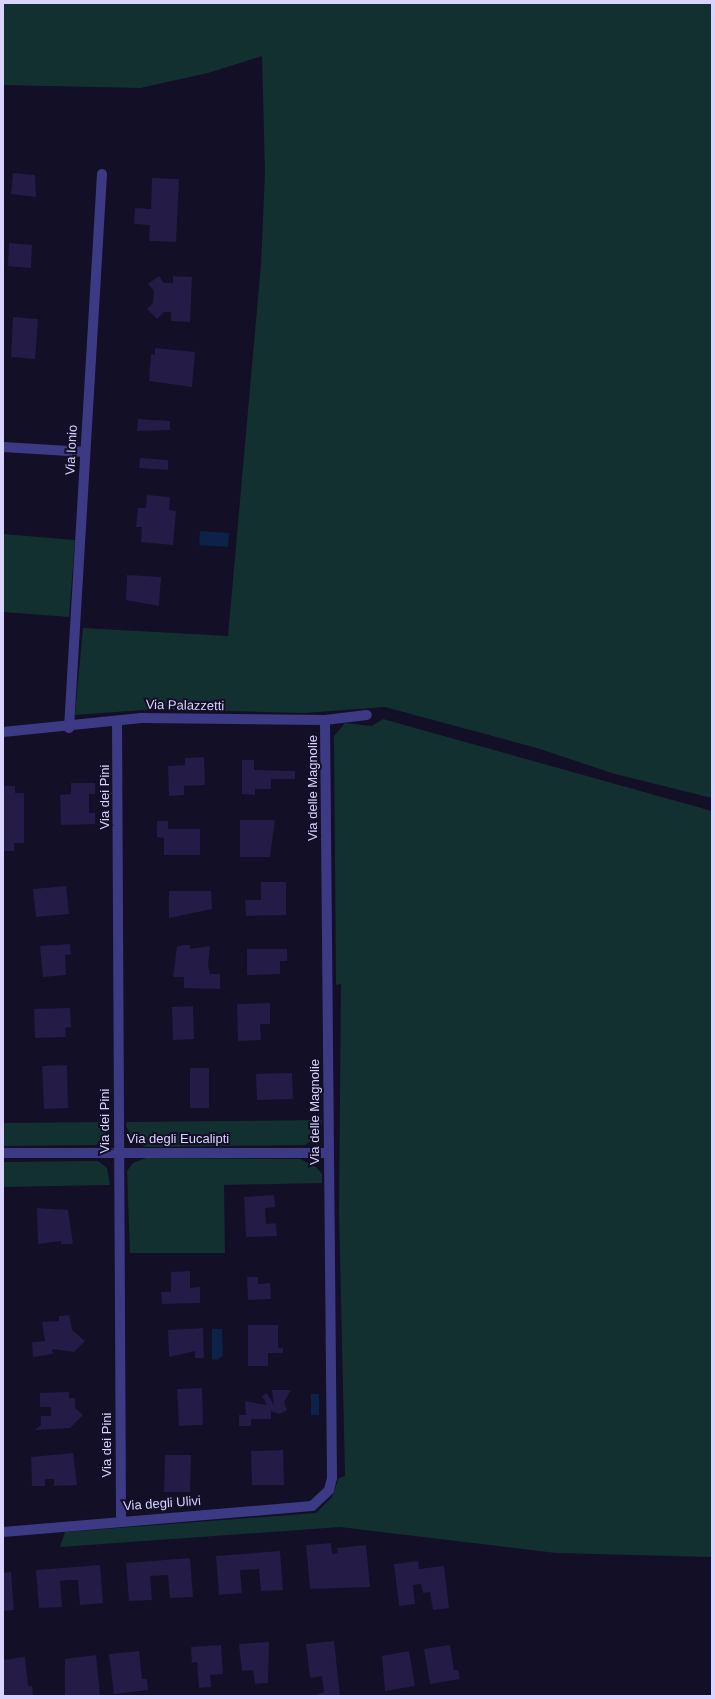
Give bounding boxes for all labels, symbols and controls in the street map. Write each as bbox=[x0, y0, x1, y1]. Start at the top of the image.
street label: Via Ionio bbox=[63, 424, 81, 476]
street label: Via Palazzetti bbox=[146, 698, 224, 714]
street label: Via delle Magnolie bbox=[305, 735, 321, 841]
street label: Via dei Pini bbox=[97, 765, 113, 829]
street label: Via delle Magnolie bbox=[307, 1059, 323, 1165]
street label: Via dei Pini bbox=[97, 1089, 113, 1153]
street label: Via degli Eucalipti bbox=[127, 1131, 229, 1147]
street label: Via dei Pini bbox=[99, 1413, 115, 1477]
street label: Via degli Ulivi bbox=[123, 1494, 201, 1514]

